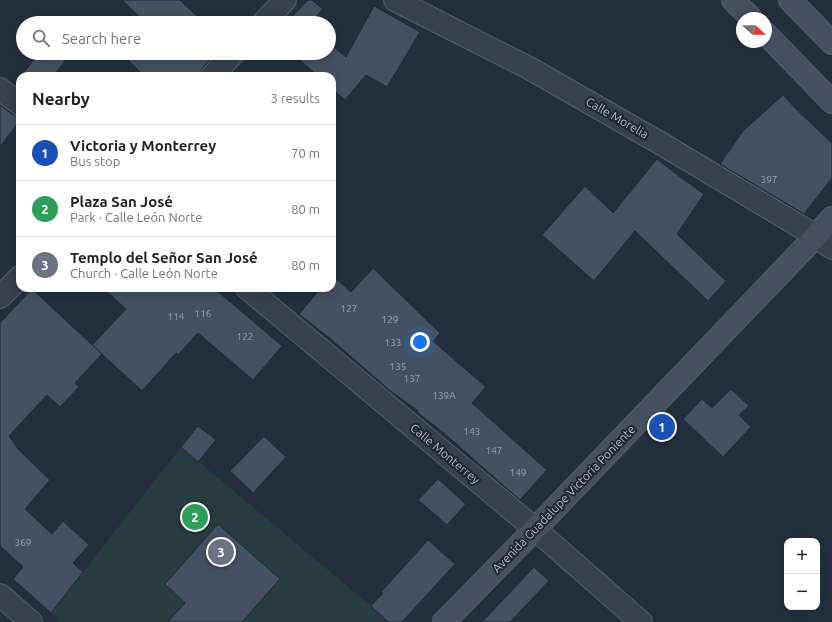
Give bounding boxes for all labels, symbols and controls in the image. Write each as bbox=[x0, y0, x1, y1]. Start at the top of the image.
north arrow bbox=[736, 12, 772, 48]
search box bbox=[16, 16, 336, 60]
icon: search bbox=[30, 27, 52, 49]
text: Search here bbox=[62, 30, 141, 47]
text: Nearby bbox=[32, 89, 90, 108]
text: 3 results bbox=[270, 91, 320, 105]
street label: Calle Morelia bbox=[584, 94, 651, 141]
text: Victoria y Monterrey bbox=[70, 137, 216, 154]
text: 1 bbox=[41, 146, 49, 160]
text: 70 m bbox=[291, 146, 320, 160]
text: Bus stop bbox=[70, 154, 120, 168]
house number: 397 bbox=[761, 174, 777, 185]
text: Plaza San José bbox=[70, 193, 173, 210]
text: 2 bbox=[41, 202, 49, 216]
text: 80 m bbox=[291, 202, 320, 216]
text: Park · Calle León Norte bbox=[70, 210, 202, 224]
text: Templo del Señor San José bbox=[70, 249, 258, 266]
text: 3 bbox=[41, 258, 49, 272]
text: 80 m bbox=[291, 258, 320, 272]
text: Church · Calle León Norte bbox=[70, 266, 218, 280]
house number: 127 bbox=[341, 303, 357, 314]
house number: 116 bbox=[195, 308, 212, 319]
house number: 114 bbox=[168, 311, 185, 322]
house number: 129 bbox=[382, 314, 398, 325]
house number: 122 bbox=[237, 331, 253, 342]
your location bbox=[410, 332, 430, 352]
house number: 133 bbox=[385, 337, 401, 348]
house number: 135 bbox=[390, 361, 406, 372]
house number: 137 bbox=[404, 373, 420, 384]
house number: 139A bbox=[432, 390, 456, 401]
pin: 1 bbox=[649, 412, 675, 442]
street label: Calle Monterrey bbox=[408, 421, 483, 486]
street label: Avenida Guadalupe Victoria Poniente bbox=[490, 422, 638, 575]
house number: 143 bbox=[464, 426, 480, 437]
house number: 147 bbox=[486, 445, 502, 456]
house number: 149 bbox=[510, 467, 526, 478]
pin: 2 bbox=[182, 502, 208, 532]
house number: 369 bbox=[15, 537, 31, 548]
pin: 3 bbox=[208, 537, 234, 567]
map controls bbox=[784, 538, 820, 610]
button: + bbox=[784, 538, 820, 574]
button: − bbox=[784, 574, 820, 610]

